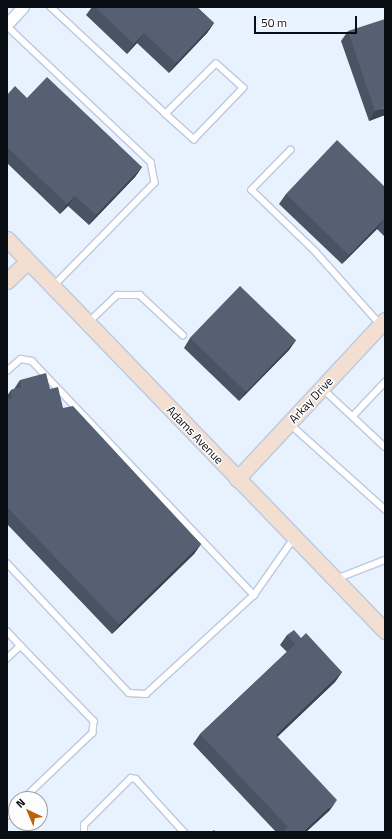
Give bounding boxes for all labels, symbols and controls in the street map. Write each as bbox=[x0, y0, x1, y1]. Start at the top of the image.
scale bar bbox=[256, 8, 359, 34]
text: 50 m bbox=[261, 13, 287, 32]
street label: Arkay Drive bbox=[286, 374, 336, 426]
street label: Adams Avenue bbox=[164, 403, 226, 467]
north arrow bbox=[8, 791, 48, 831]
text: N bbox=[12, 795, 29, 811]

